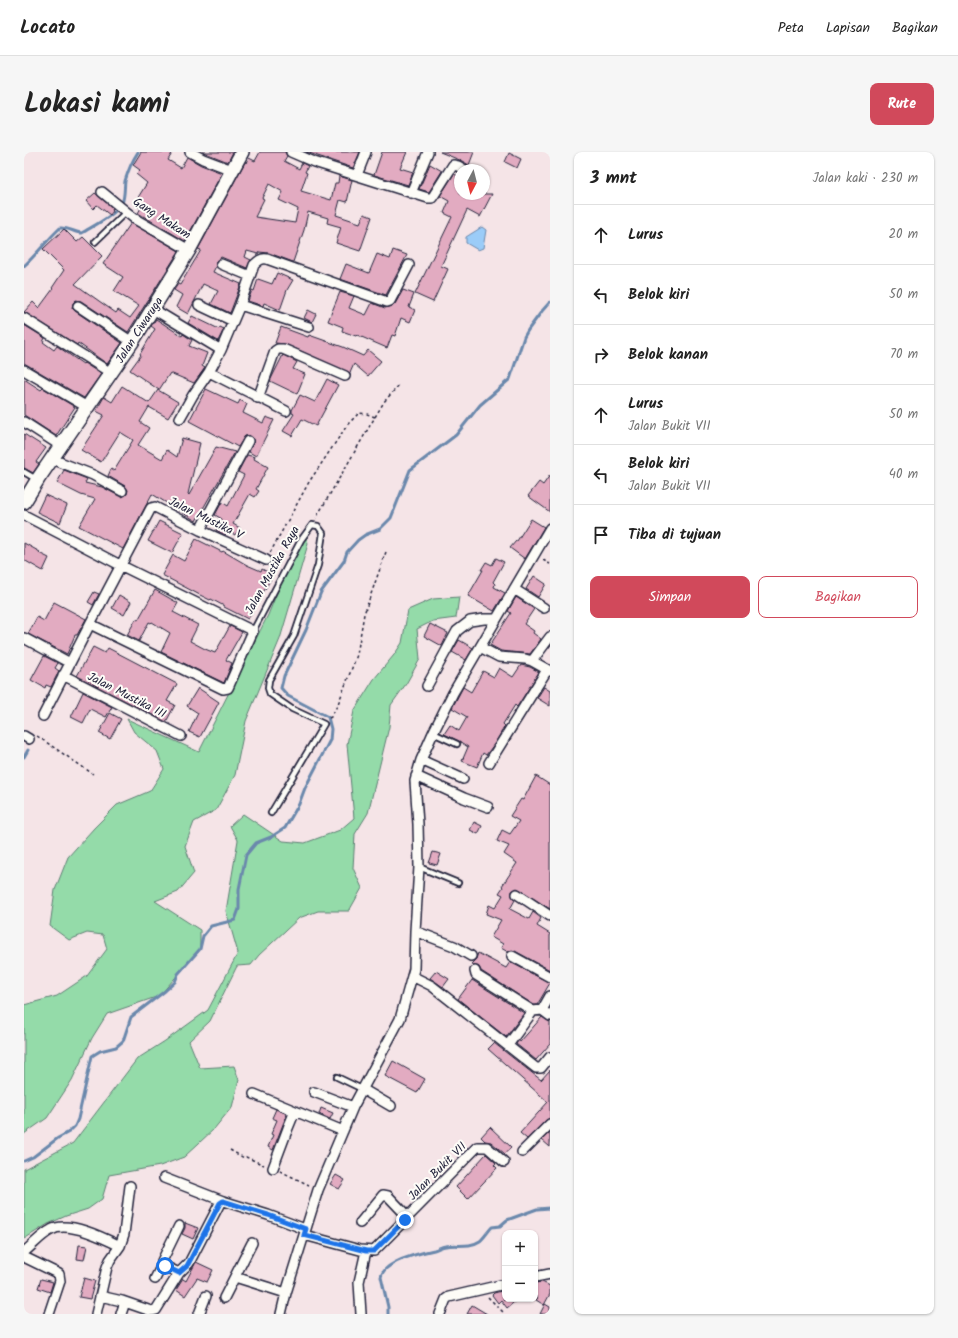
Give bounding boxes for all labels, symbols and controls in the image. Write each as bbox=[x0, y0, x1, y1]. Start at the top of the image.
text: Locato bbox=[20, 13, 75, 43]
text: Peta bbox=[778, 17, 804, 39]
text: Lapisan bbox=[826, 17, 870, 39]
text: Bagikan bbox=[892, 17, 938, 39]
text: Lokasi kami bbox=[24, 82, 170, 127]
button: Rute bbox=[870, 83, 934, 125]
north arrow bbox=[454, 164, 490, 200]
text: 3 mnt bbox=[590, 165, 637, 192]
text: Jalan kaki · 230 m bbox=[812, 168, 918, 189]
street label: Gang Makam bbox=[129, 193, 195, 245]
text: Lurus bbox=[628, 223, 663, 247]
icon: ahead bbox=[590, 224, 612, 246]
text: 20 m bbox=[888, 224, 918, 245]
text: Belok kiri bbox=[628, 283, 689, 307]
icon: left bbox=[590, 284, 612, 306]
text: 50 m bbox=[889, 284, 918, 305]
street label: Jalan Ciwaruga bbox=[111, 293, 168, 367]
text: Belok kanan bbox=[628, 343, 708, 367]
icon: right bbox=[590, 344, 612, 366]
text: 70 m bbox=[890, 344, 918, 365]
text: Lurus bbox=[628, 392, 663, 416]
icon: ahead bbox=[590, 404, 612, 426]
text: 50 m bbox=[889, 404, 918, 425]
text: Jalan Bukit VII bbox=[628, 416, 711, 437]
text: Belok kiri bbox=[628, 452, 689, 476]
icon: left bbox=[590, 464, 612, 486]
text: 40 m bbox=[889, 464, 918, 485]
text: Jalan Bukit VII bbox=[628, 476, 711, 497]
street label: Jalan Mustika V bbox=[165, 492, 248, 546]
street label: Jalan Mustika Raya bbox=[240, 522, 305, 618]
text: Tiba di tujuan bbox=[628, 523, 721, 547]
icon: arrive bbox=[590, 524, 612, 546]
button: Simpan bbox=[590, 576, 750, 618]
button: Bagikan bbox=[758, 576, 918, 618]
street label: Jalan Mustika III bbox=[84, 667, 170, 724]
street label: Jalan Bukit VII bbox=[404, 1137, 471, 1205]
route end bbox=[396, 1211, 414, 1229]
map controls bbox=[502, 1230, 538, 1302]
button: + bbox=[502, 1230, 538, 1266]
route start bbox=[156, 1257, 174, 1275]
button: − bbox=[502, 1266, 538, 1302]

